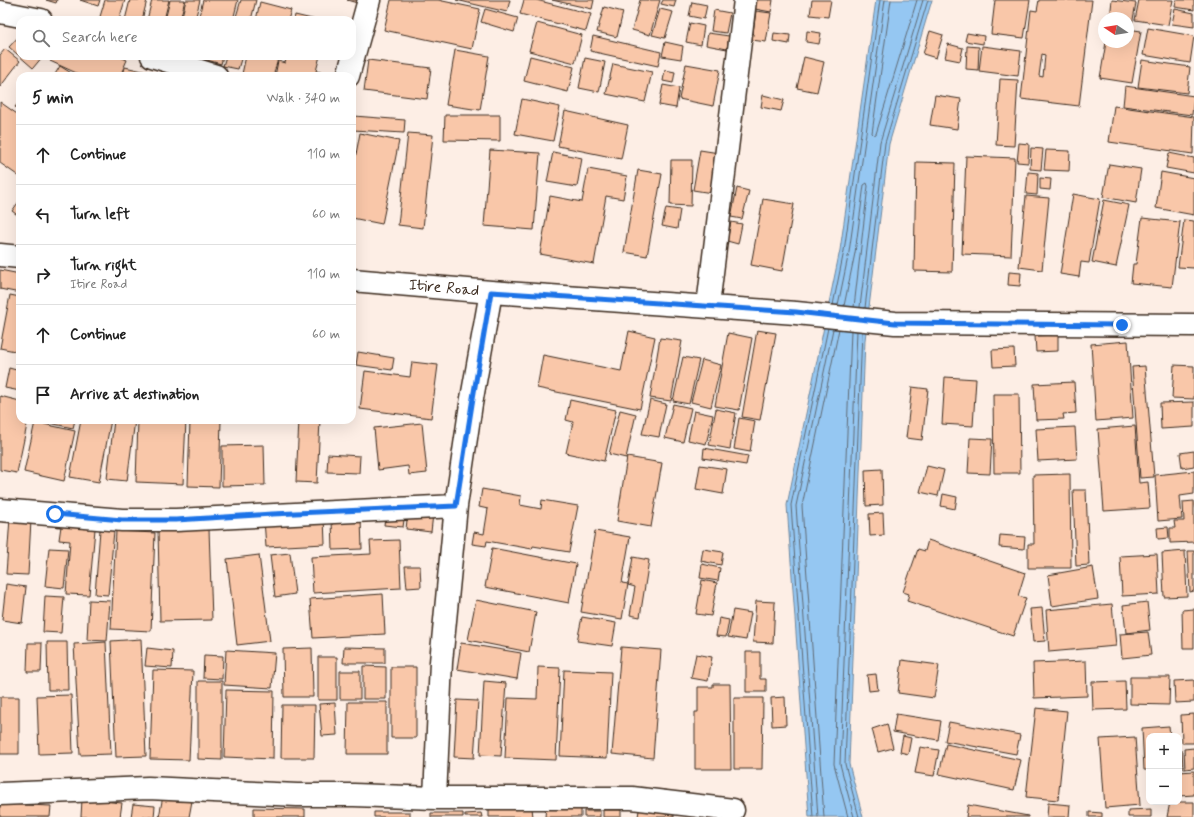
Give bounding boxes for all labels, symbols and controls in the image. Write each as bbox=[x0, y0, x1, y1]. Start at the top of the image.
north arrow bbox=[1098, 12, 1134, 48]
search box bbox=[16, 16, 356, 60]
icon: search bbox=[30, 27, 52, 49]
text: Search here bbox=[62, 28, 138, 48]
text: 5 min bbox=[32, 87, 74, 109]
text: Walk · 340 m bbox=[266, 90, 340, 107]
icon: ahead bbox=[32, 144, 54, 166]
text: Continue bbox=[70, 145, 126, 165]
text: 110 m bbox=[307, 146, 340, 163]
icon: left bbox=[32, 204, 54, 226]
text: Turn left bbox=[70, 205, 130, 225]
text: 60 m bbox=[312, 206, 340, 223]
text: Turn right bbox=[70, 256, 137, 276]
icon: right bbox=[32, 264, 54, 286]
text: 110 m bbox=[307, 266, 340, 283]
street label: Itire Road bbox=[408, 274, 480, 302]
text: Itire Road bbox=[70, 276, 127, 293]
route end bbox=[1113, 316, 1131, 334]
icon: ahead bbox=[32, 324, 54, 346]
text: Continue bbox=[70, 325, 126, 345]
text: 60 m bbox=[312, 326, 340, 343]
icon: arrive bbox=[32, 384, 54, 406]
text: Arrive at destination bbox=[70, 385, 199, 405]
route start bbox=[46, 505, 64, 523]
map controls bbox=[1146, 733, 1182, 805]
button: + bbox=[1146, 733, 1182, 769]
button: − bbox=[1146, 769, 1182, 805]

